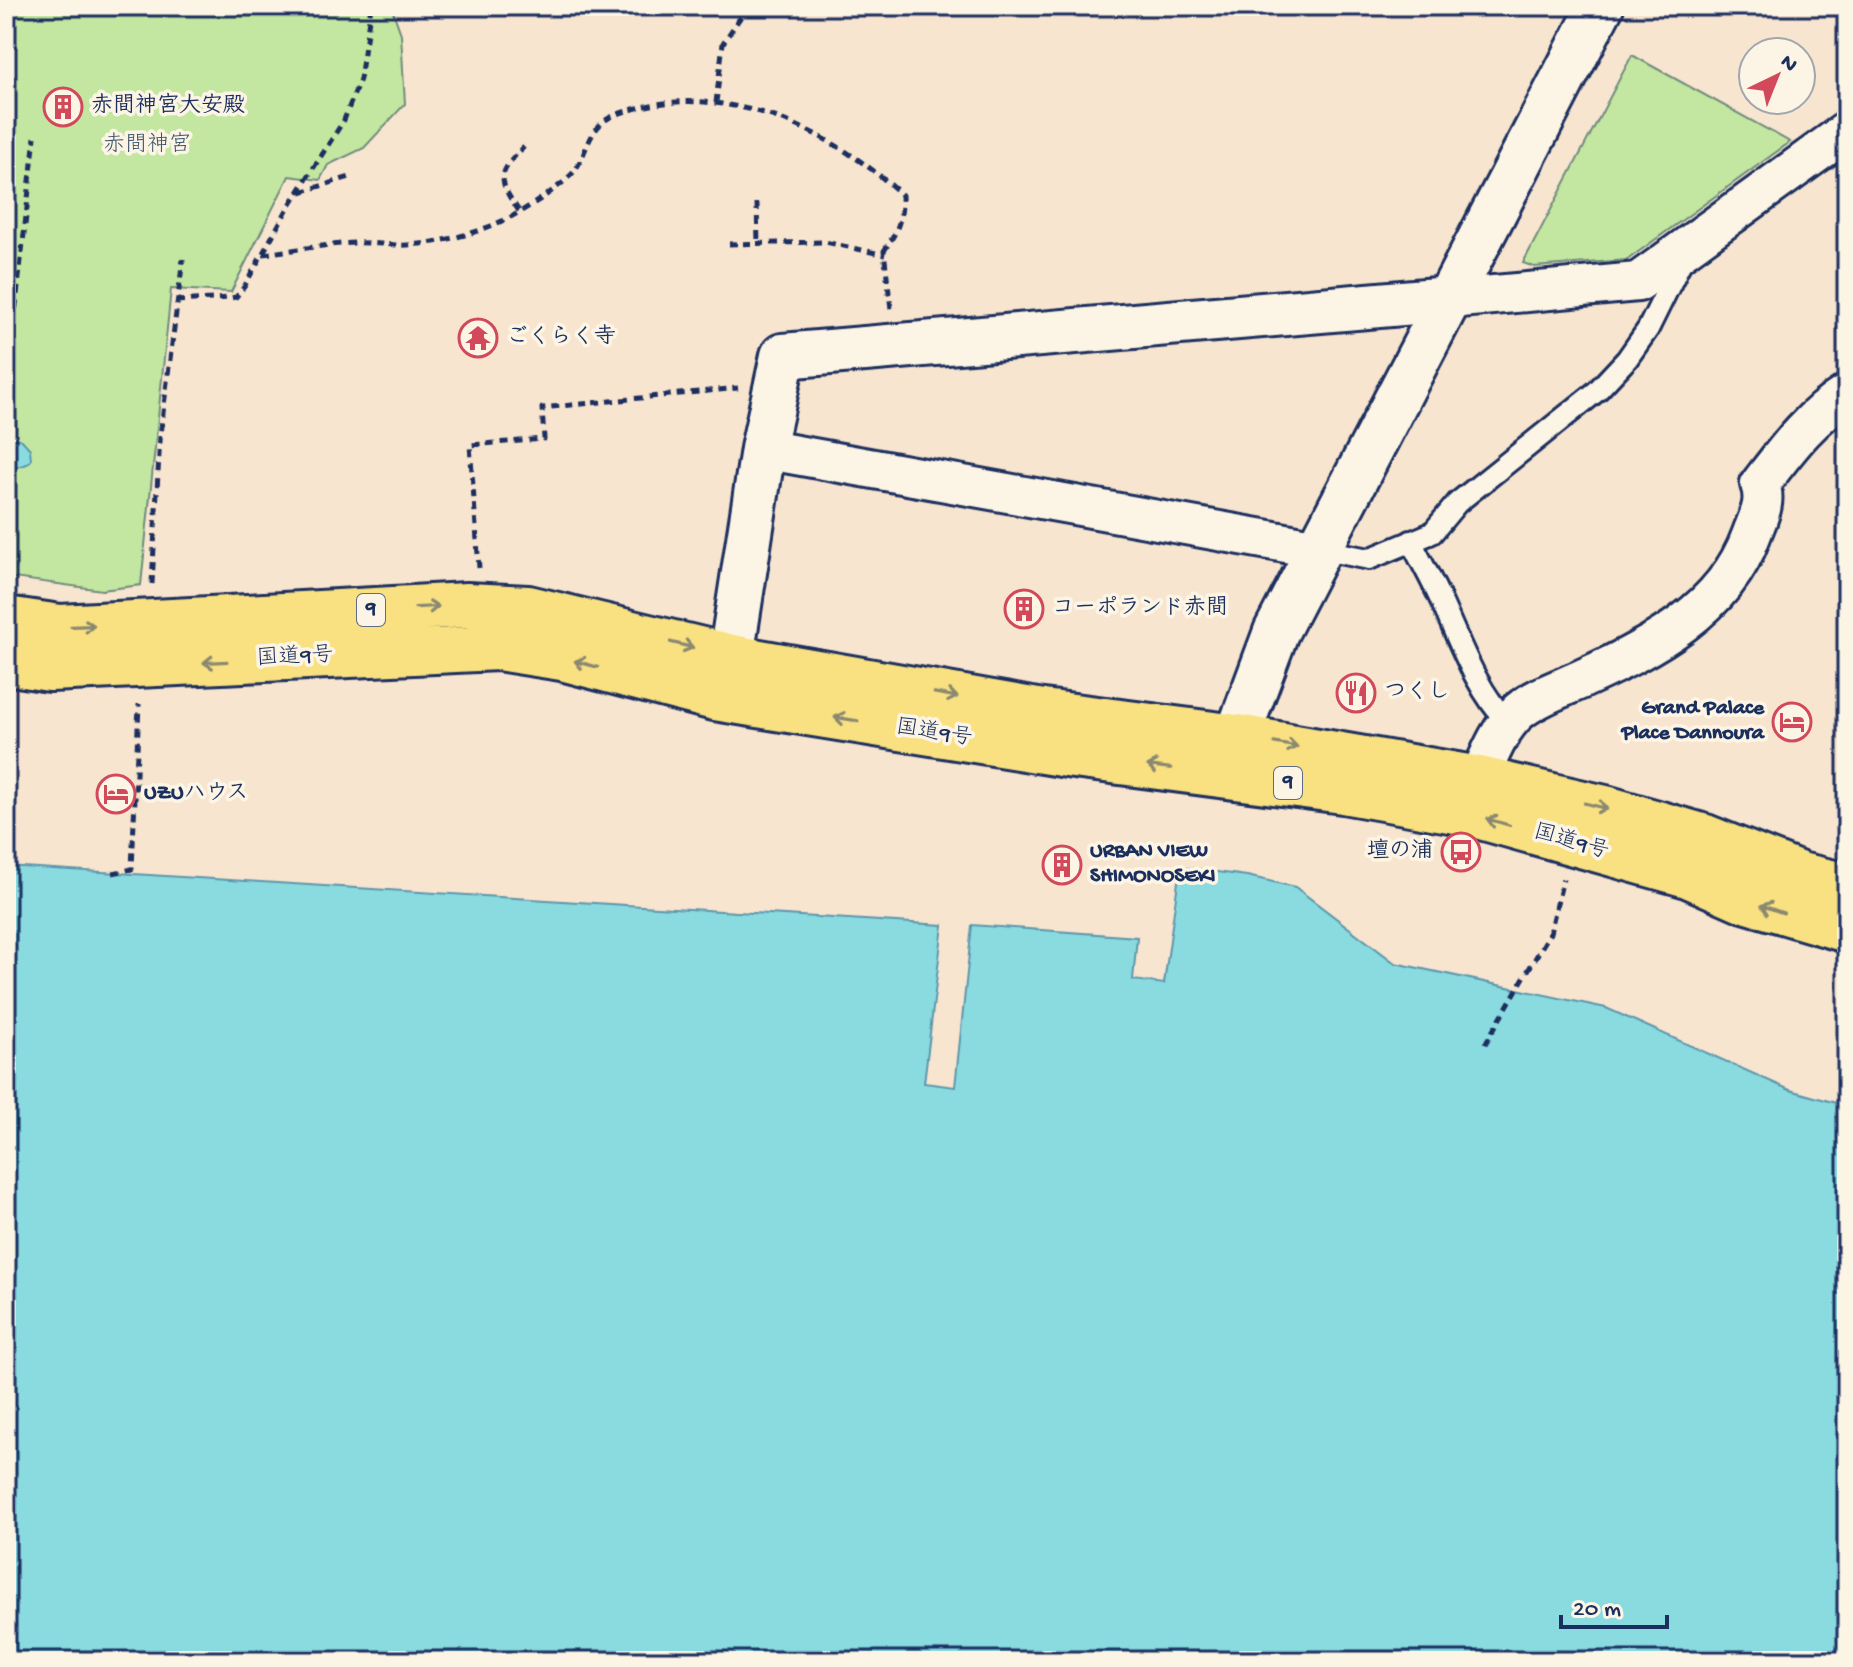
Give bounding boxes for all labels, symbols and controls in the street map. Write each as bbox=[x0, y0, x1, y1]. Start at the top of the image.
north arrow bbox=[1737, 36, 1817, 116]
text: N bbox=[1774, 50, 1802, 79]
building icon: 赤間神宮大安殿 bbox=[42, 86, 84, 128]
place label: 赤間神宮大安殿 bbox=[91, 92, 245, 120]
park label: 赤間神宮 bbox=[103, 132, 191, 159]
temple icon: ごくらく寺 bbox=[457, 317, 499, 359]
place label: ごくらく寺 bbox=[506, 324, 616, 351]
building icon: コーポランド赤間 bbox=[1003, 588, 1045, 630]
road number: 9 bbox=[357, 594, 385, 626]
place label: コーポランド赤間 bbox=[1052, 595, 1228, 622]
one-way arrow bbox=[413, 600, 440, 615]
one-way arrow bbox=[69, 618, 96, 633]
one-way arrow bbox=[669, 638, 695, 653]
street label: 国道9号 bbox=[256, 642, 334, 673]
one-way arrow bbox=[202, 655, 229, 670]
one-way arrow bbox=[573, 656, 599, 671]
restaurant icon: つくし bbox=[1335, 672, 1377, 714]
place label: つくし bbox=[1384, 680, 1450, 706]
one-way arrow bbox=[932, 689, 958, 704]
place label: Grand Palace Place Dannoura bbox=[1621, 696, 1766, 747]
hotel icon: Grand Palace Place Dannoura bbox=[1771, 701, 1813, 743]
one-way arrow bbox=[834, 711, 860, 726]
street label: 国道9号 bbox=[894, 714, 974, 753]
one-way arrow bbox=[1273, 739, 1298, 754]
one-way arrow bbox=[1146, 759, 1173, 774]
road number: 9 bbox=[1274, 767, 1302, 799]
hotel icon: UZUハウス bbox=[95, 773, 137, 815]
place label: UZUハウス bbox=[144, 781, 248, 807]
one-way arrow bbox=[1582, 799, 1608, 814]
one-way arrow bbox=[1486, 814, 1511, 828]
street label: 国道9号 bbox=[1530, 819, 1612, 866]
bus stop icon: 壇の浦 bbox=[1440, 831, 1482, 873]
place label: 壇の浦 bbox=[1367, 838, 1433, 865]
place label: URBAN VIEW SHIMONOSEKI bbox=[1090, 839, 1215, 890]
building icon: URBAN VIEW SHIMONOSEKI bbox=[1041, 844, 1083, 886]
one-way arrow bbox=[1760, 901, 1785, 916]
scale bar bbox=[1561, 1579, 1667, 1629]
text: 20 m bbox=[1573, 1596, 1621, 1625]

